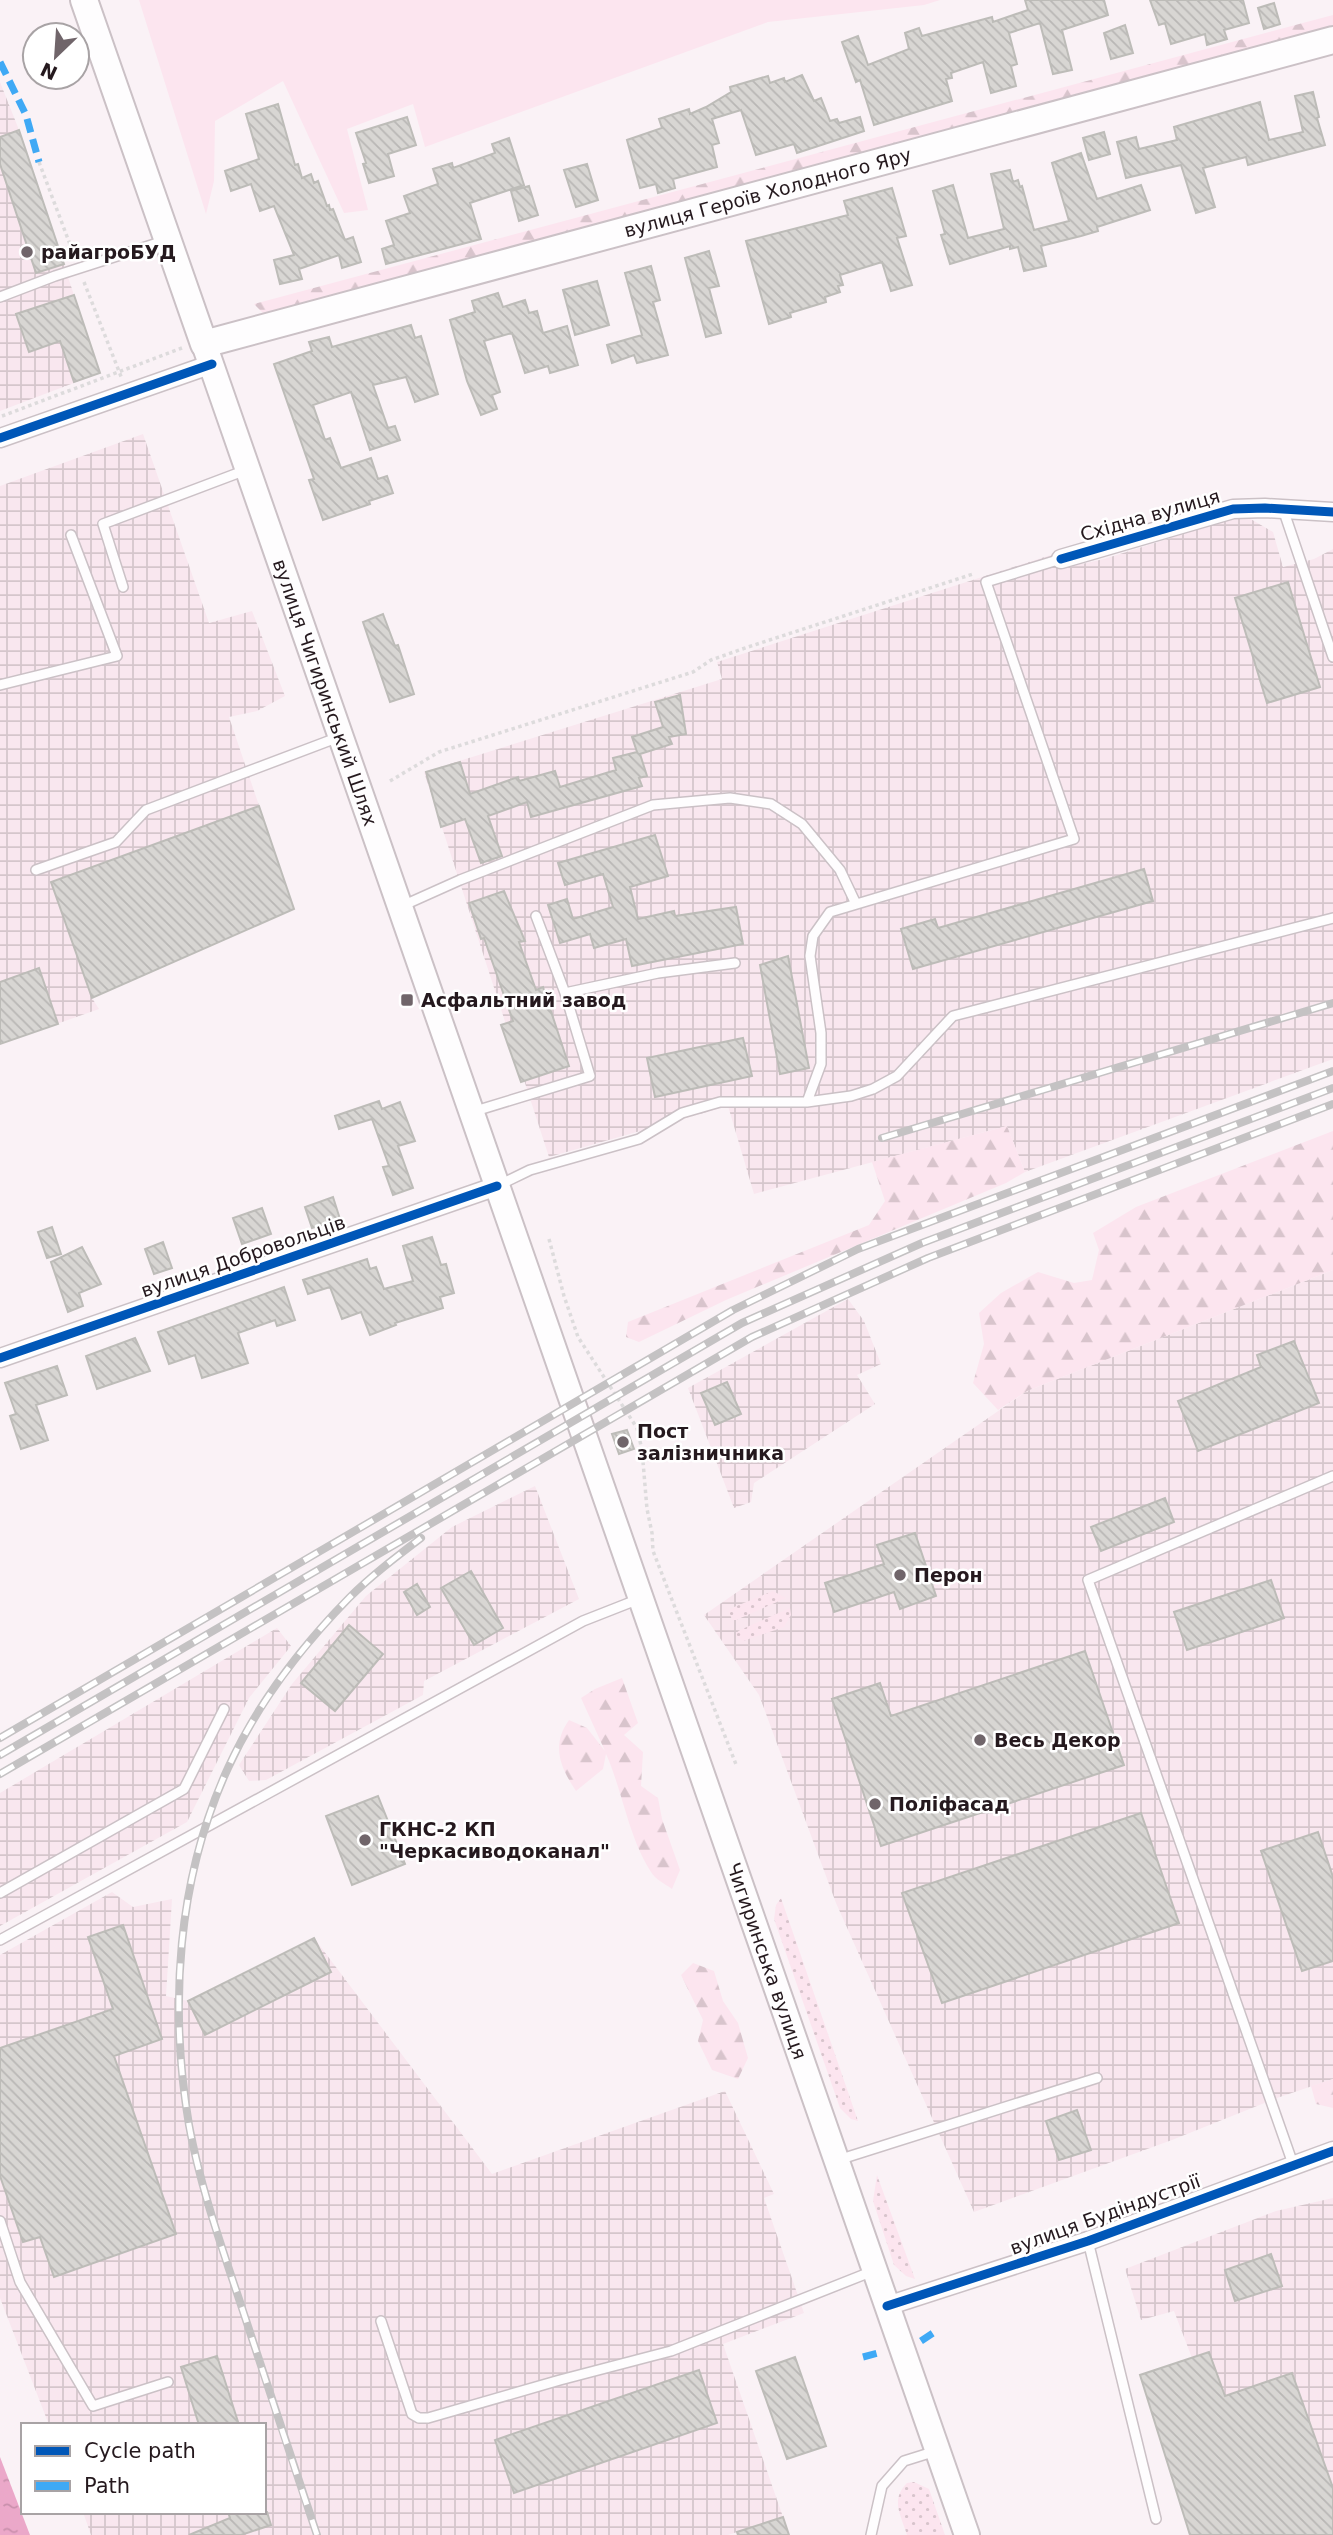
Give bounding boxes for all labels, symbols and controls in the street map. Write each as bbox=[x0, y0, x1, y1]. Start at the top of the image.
north arrow bbox=[21, 21, 91, 91]
text: N bbox=[37, 58, 61, 85]
street label: вулиця Героїв Холодного Яру bbox=[621, 143, 914, 241]
place label: райагроБУД bbox=[41, 241, 176, 263]
marker: райагроБУД bbox=[19, 244, 35, 260]
street label: Східна вулиця bbox=[1078, 485, 1222, 545]
street label: вулиця Чигиринський Шлях bbox=[269, 556, 382, 829]
place label: Асфальтний завод bbox=[421, 989, 626, 1011]
marker: Асфальтний завод bbox=[399, 992, 415, 1008]
street label: вулиця Добровольців bbox=[138, 1211, 348, 1301]
place label: Пост залізничника bbox=[637, 1420, 784, 1464]
marker: Пост залізничника bbox=[615, 1434, 631, 1450]
place label: Перон bbox=[914, 1564, 983, 1586]
marker: Перон bbox=[892, 1567, 908, 1583]
place label: Весь Декор bbox=[994, 1729, 1121, 1751]
marker: Весь Декор bbox=[972, 1732, 988, 1748]
place label: Поліфасад bbox=[889, 1793, 1010, 1815]
marker: Поліфасад bbox=[867, 1796, 883, 1812]
place label: ГКНС-2 КП "Черкасиводоканал" bbox=[379, 1818, 610, 1862]
marker: ГКНС-2 КП "Черкасиводоканал" bbox=[357, 1832, 373, 1848]
street label: Чигиринська вулиця bbox=[723, 1860, 811, 2062]
street label: вулиця Будіндустрії bbox=[1007, 2169, 1204, 2259]
legend bbox=[21, 2423, 266, 2514]
text: Cycle path bbox=[84, 2439, 196, 2463]
text: Path bbox=[84, 2474, 130, 2498]

